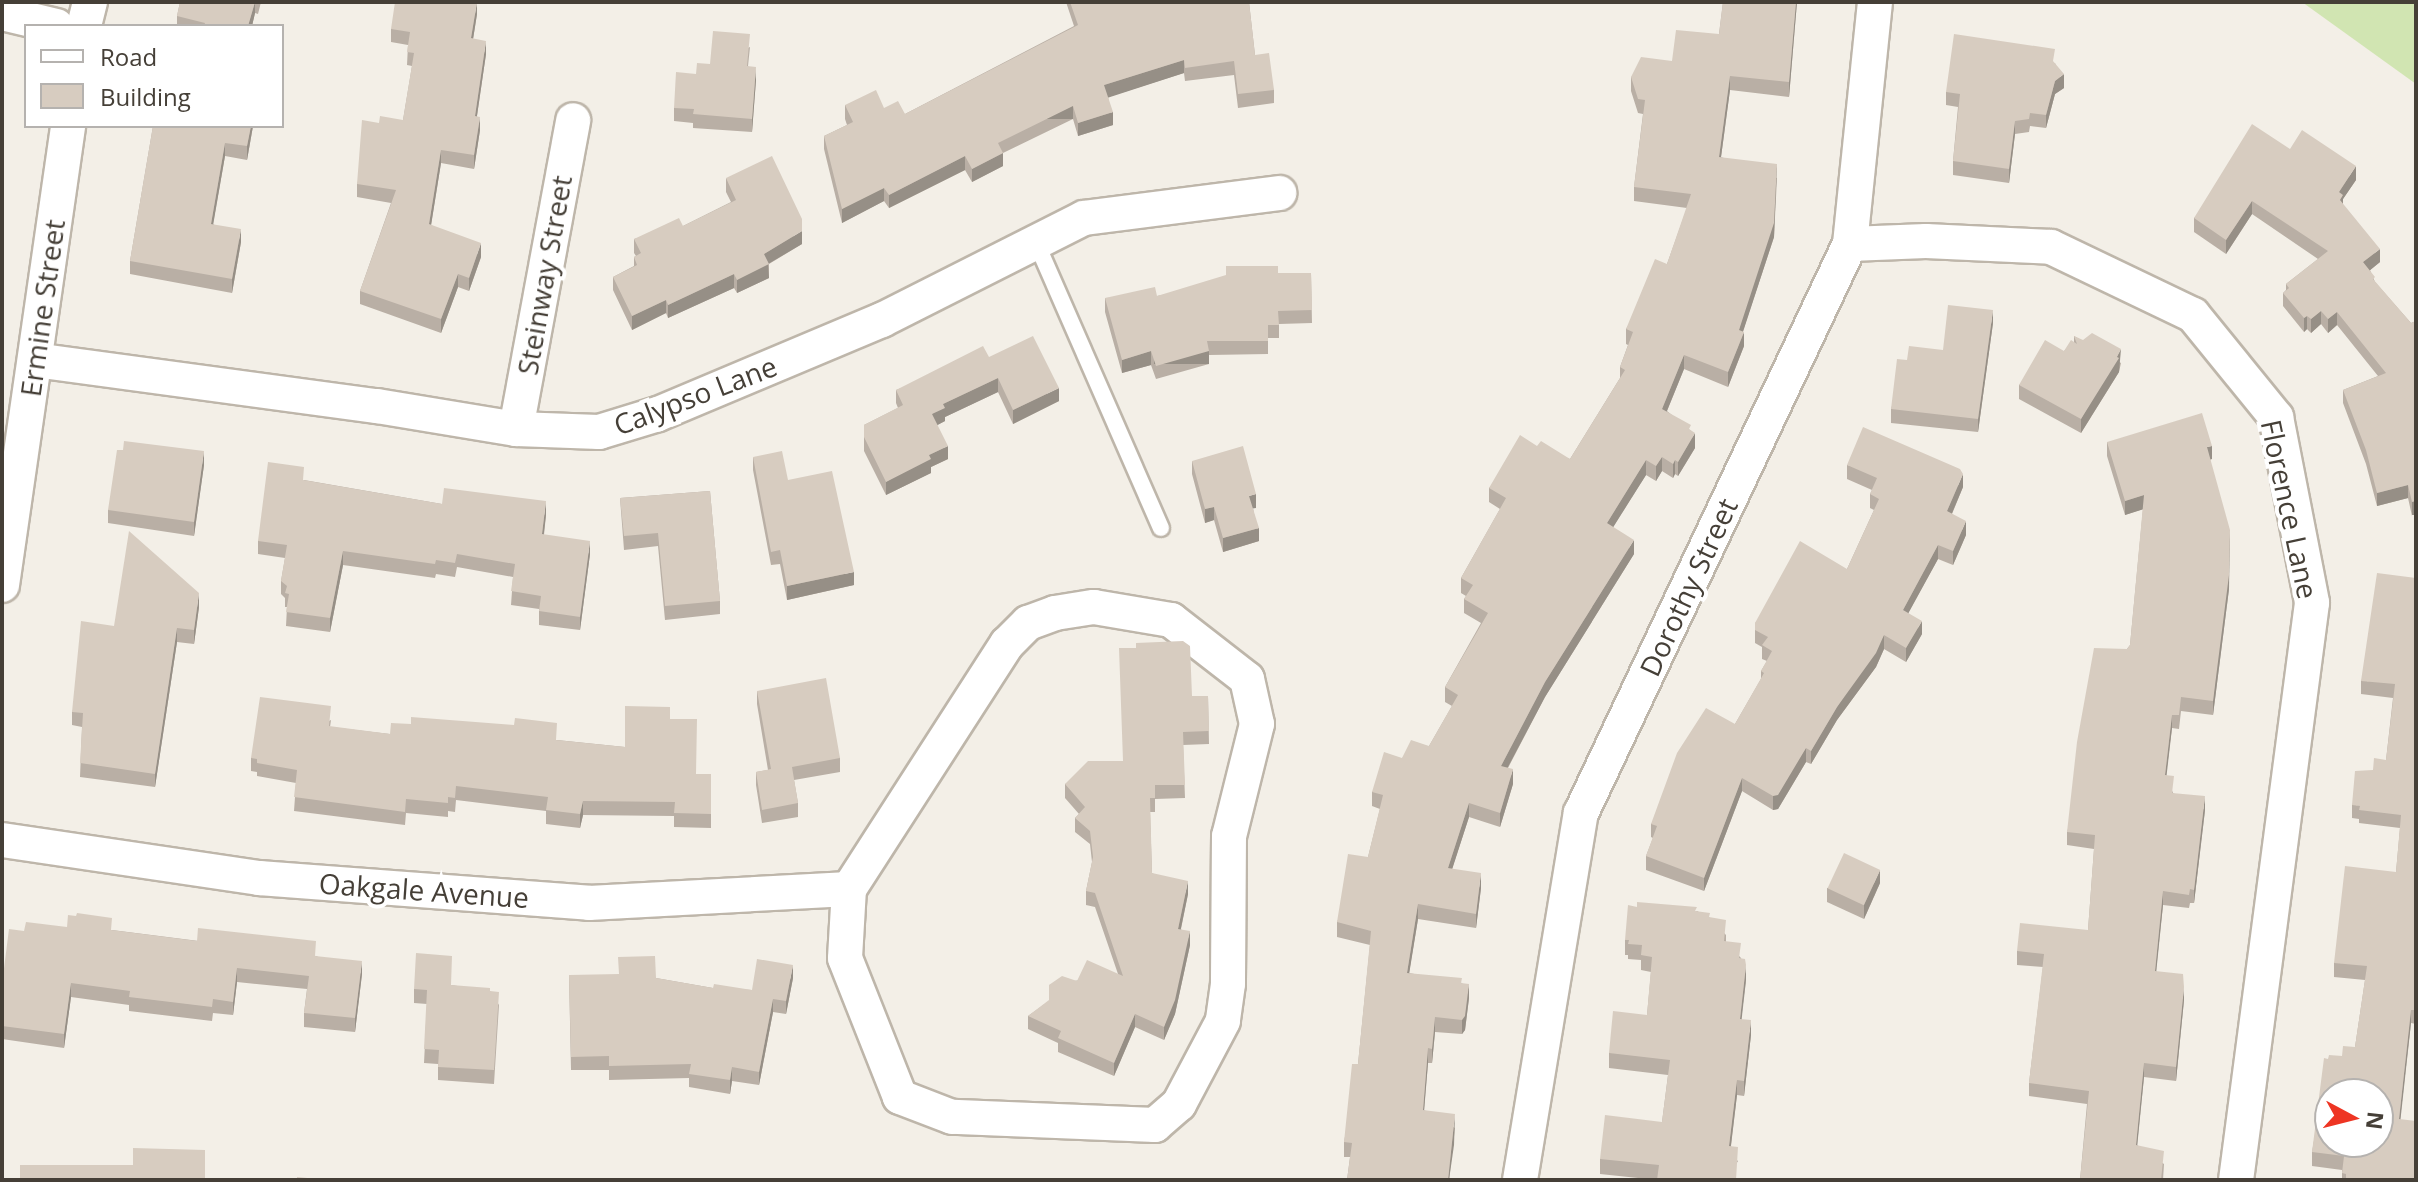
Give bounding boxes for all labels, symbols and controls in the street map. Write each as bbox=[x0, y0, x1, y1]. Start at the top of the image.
legend bbox=[24, 24, 284, 128]
text: Road bbox=[100, 40, 157, 73]
text: Building bbox=[100, 80, 191, 113]
street label: Steinway Street bbox=[510, 173, 578, 377]
street label: Ermine Street bbox=[13, 217, 71, 399]
street label: Calypso Lane bbox=[609, 349, 781, 441]
street label: Florence Lane bbox=[2255, 416, 2325, 602]
street label: Dorothy Street bbox=[1632, 493, 1744, 681]
street label: Oakgale Avenue bbox=[318, 866, 530, 914]
north arrow bbox=[2314, 1078, 2394, 1158]
text: N bbox=[2360, 1110, 2392, 1131]

